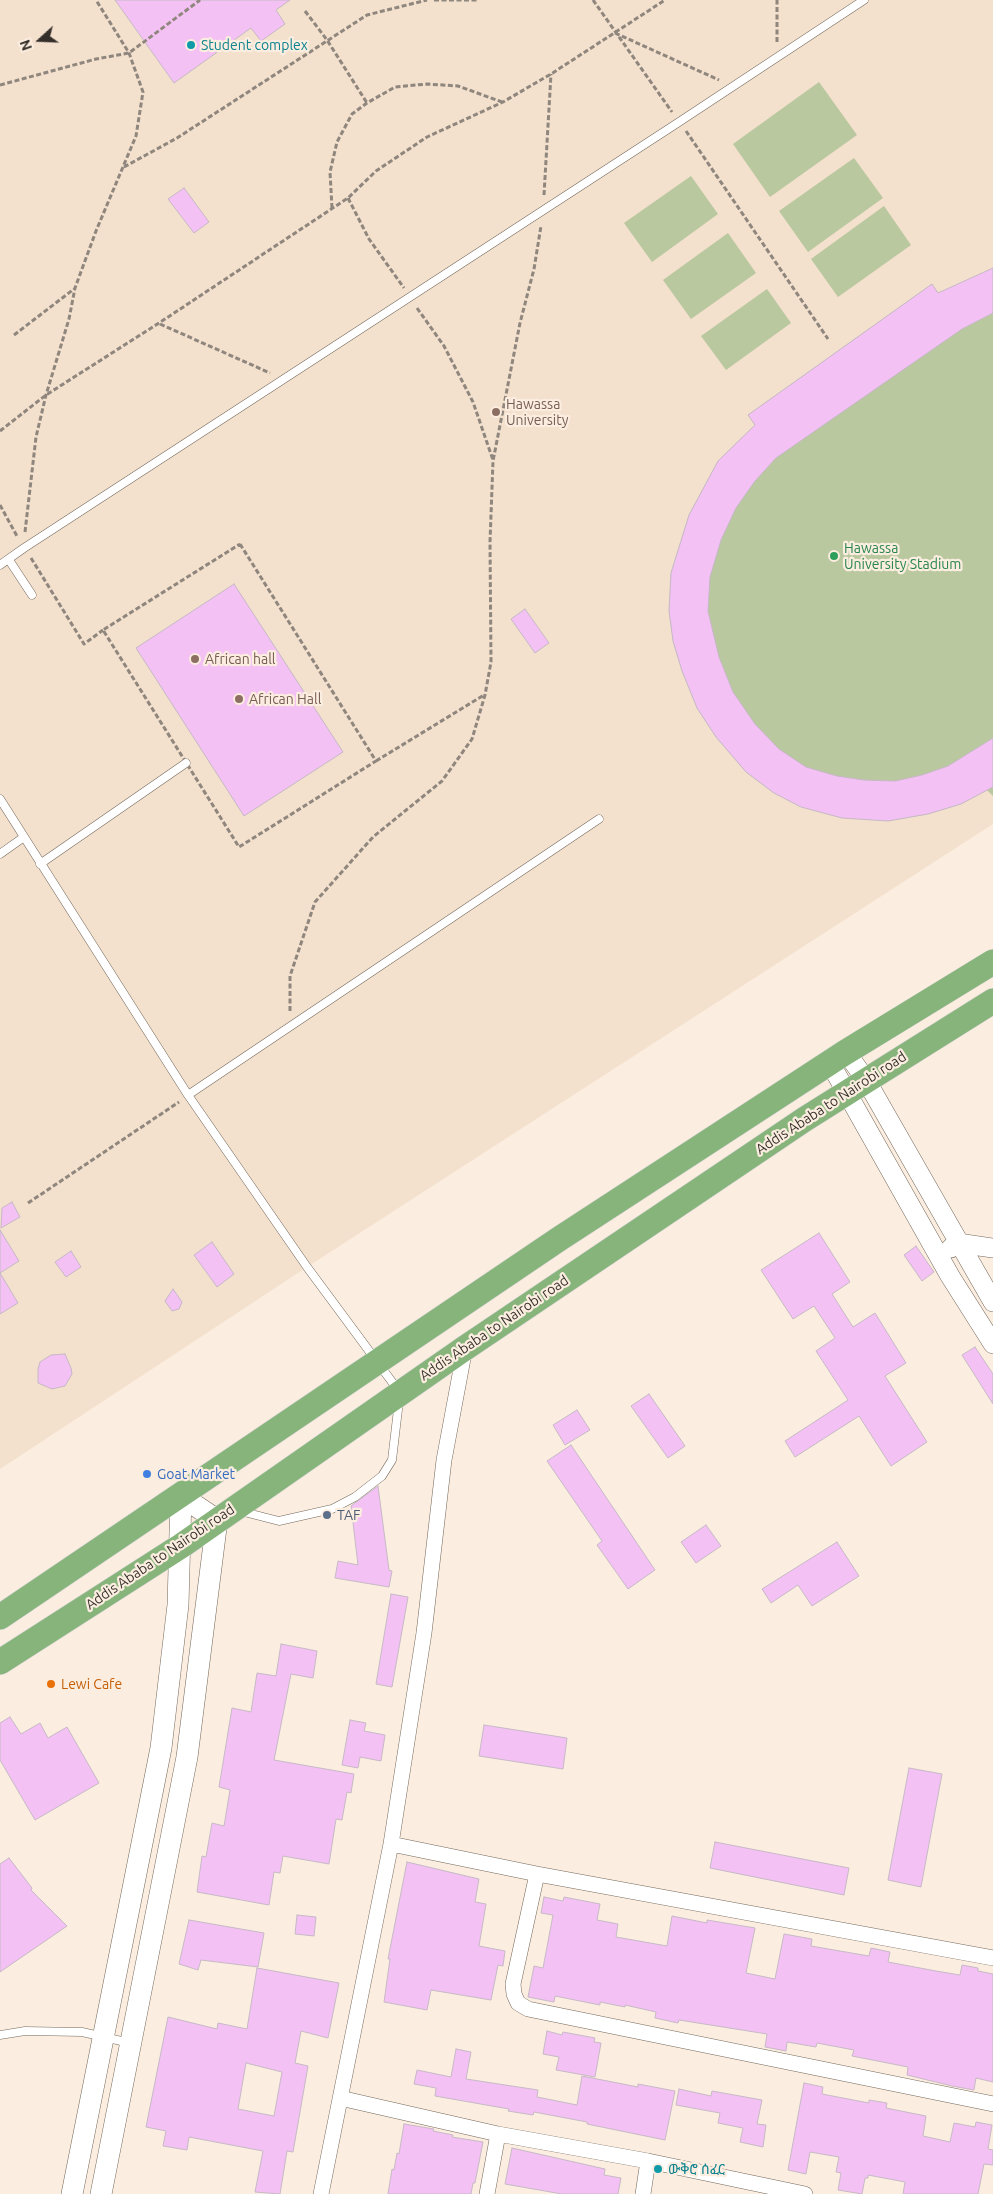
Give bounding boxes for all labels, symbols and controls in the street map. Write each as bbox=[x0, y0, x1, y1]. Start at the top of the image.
north arrow bbox=[15, 15, 65, 65]
text: N bbox=[17, 37, 35, 53]
place label: Student complex bbox=[201, 37, 308, 53]
marker: Student complex bbox=[185, 39, 197, 51]
place label: Hawassa University bbox=[506, 396, 569, 428]
marker: Hawassa University bbox=[490, 406, 502, 418]
place label: Hawassa University Stadium bbox=[844, 540, 961, 572]
marker: Hawassa University Stadium bbox=[828, 550, 840, 562]
place label: African hall bbox=[205, 651, 276, 667]
marker: African hall bbox=[189, 653, 201, 665]
place label: African Hall bbox=[249, 691, 321, 707]
marker: African Hall bbox=[233, 693, 245, 705]
street label: Addis Ababa to Nairobi road bbox=[753, 1048, 909, 1158]
street label: Addis Ababa to Nairobi road bbox=[416, 1272, 572, 1384]
place label: Goat Market bbox=[157, 1466, 235, 1482]
marker: Goat Market bbox=[141, 1468, 153, 1480]
street label: Addis Ababa to Nairobi road bbox=[82, 1501, 238, 1613]
place label: TAF bbox=[337, 1507, 360, 1523]
marker: TAF bbox=[321, 1509, 333, 1521]
place label: Lewi Cafe bbox=[61, 1676, 122, 1692]
marker: Lewi Cafe bbox=[45, 1678, 57, 1690]
place label: ውቅሮ ሰፈር bbox=[668, 2161, 725, 2177]
marker: ውቅሮ ሰፈር bbox=[652, 2163, 664, 2175]

